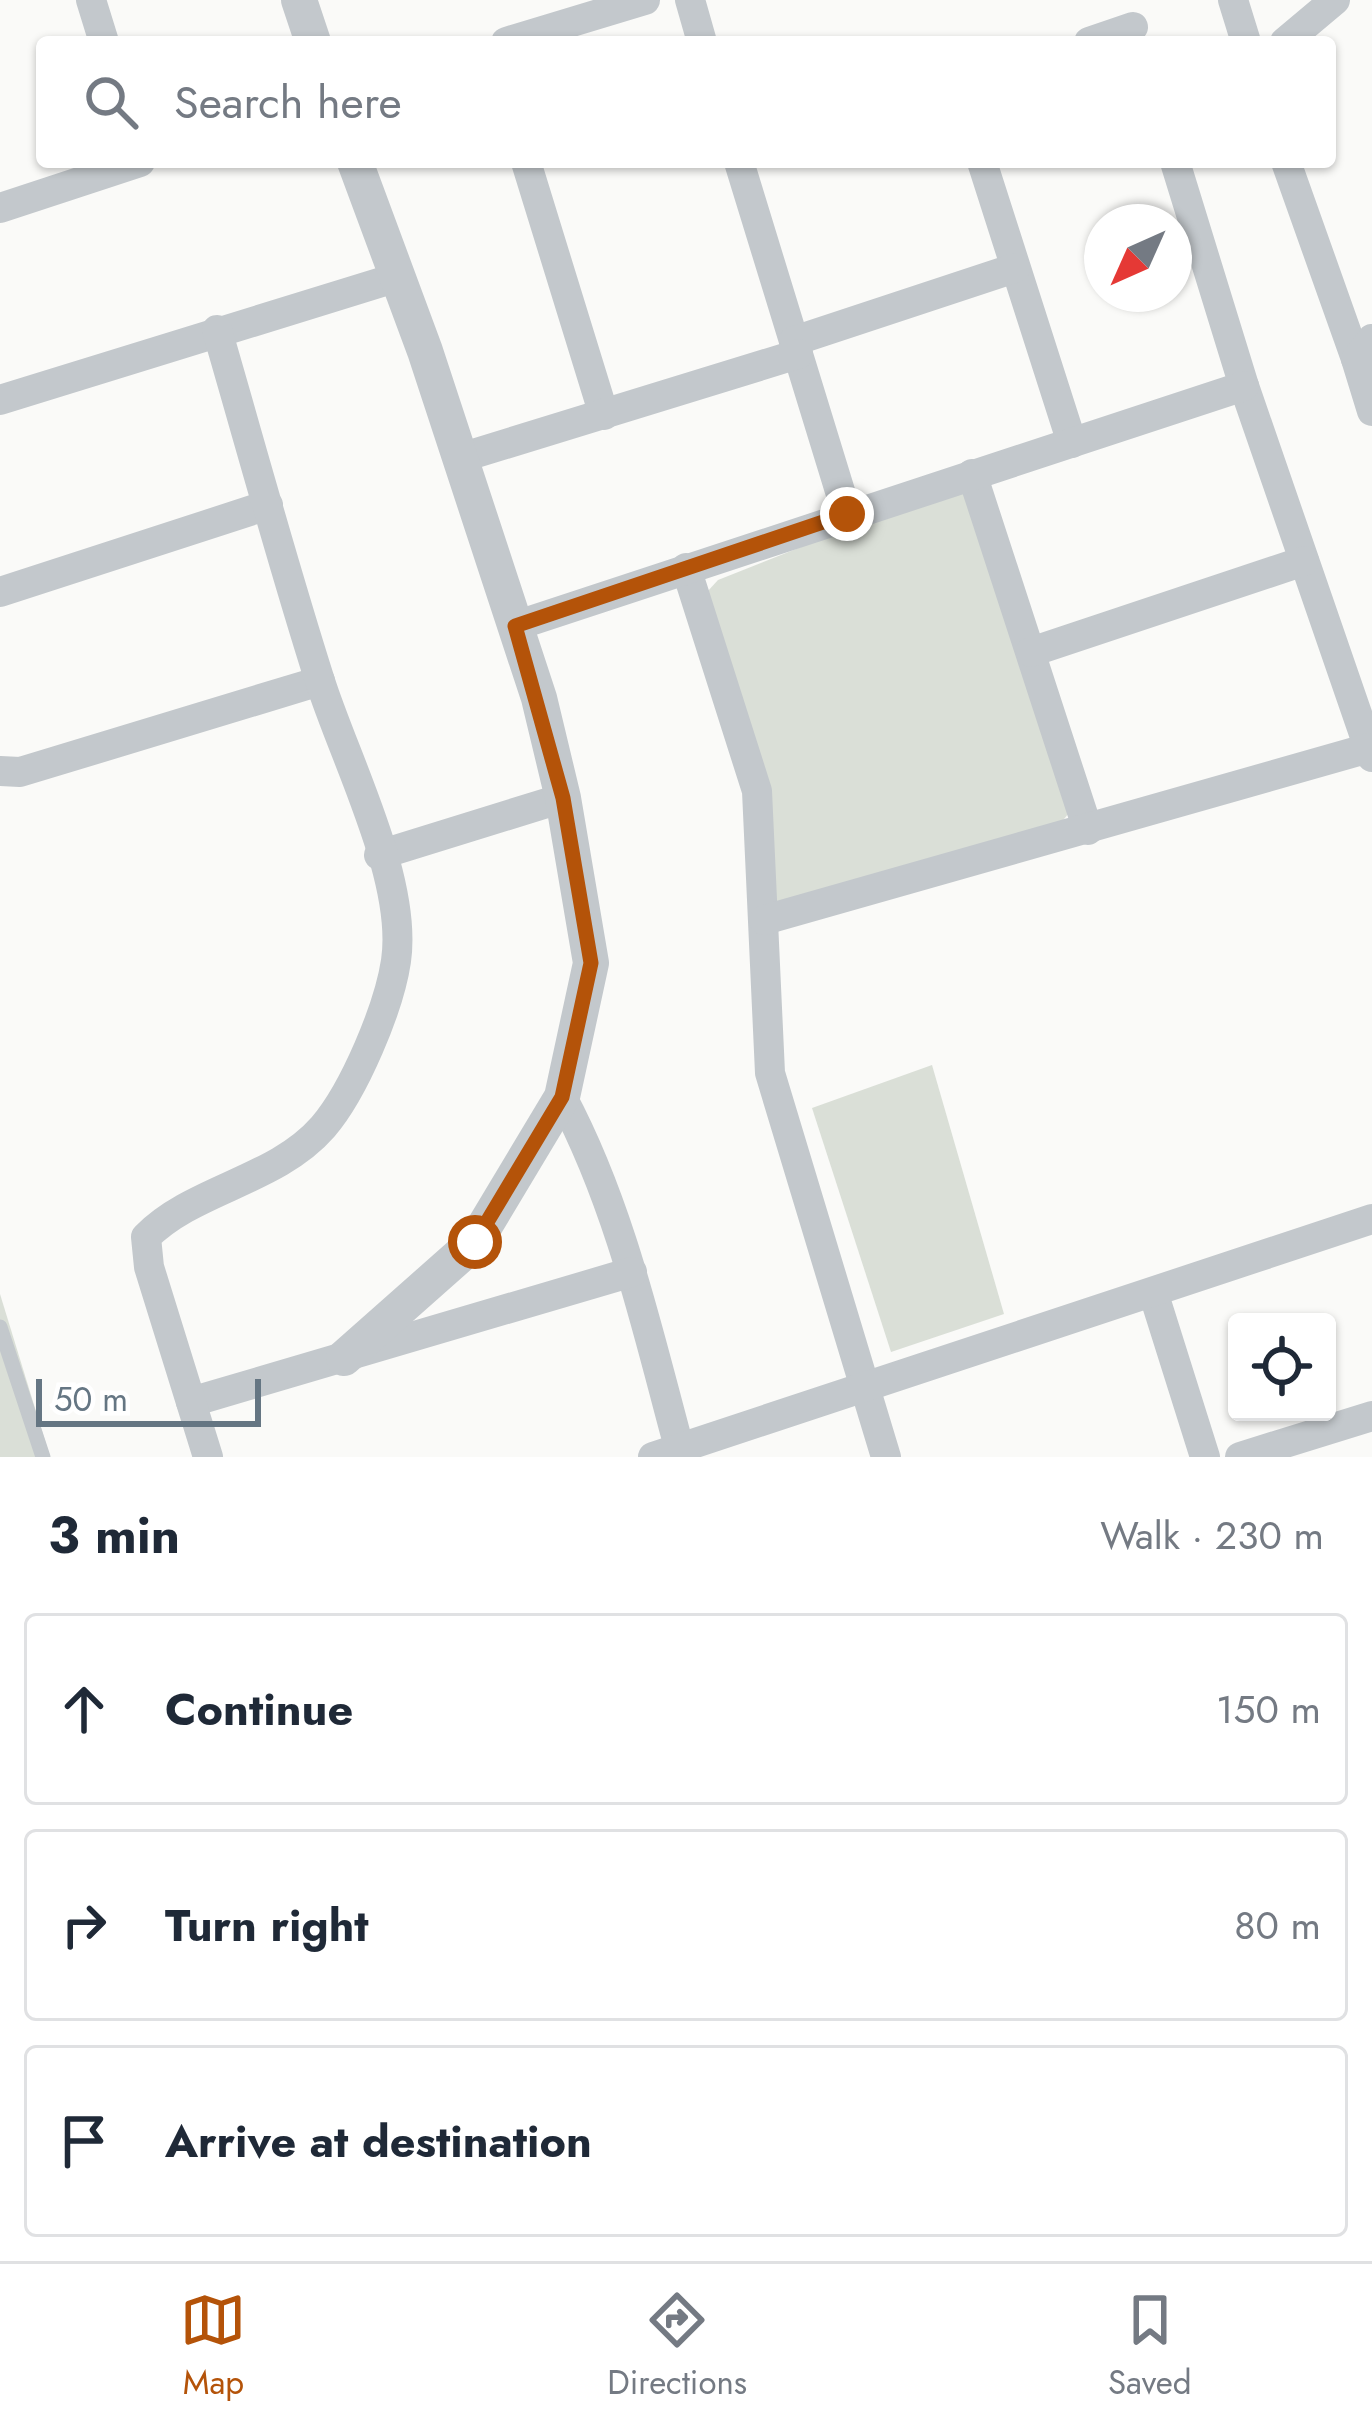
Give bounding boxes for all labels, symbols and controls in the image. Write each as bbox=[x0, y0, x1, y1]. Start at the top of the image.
search box bbox=[36, 36, 1336, 168]
icon: search bbox=[78, 69, 144, 135]
text: Search here bbox=[174, 70, 402, 135]
north arrow bbox=[1084, 204, 1192, 312]
route end bbox=[820, 487, 874, 541]
route start bbox=[448, 1215, 502, 1269]
map controls bbox=[1228, 1313, 1336, 1421]
button: locate bbox=[1228, 1313, 1336, 1421]
scale bar bbox=[36, 1373, 261, 1426]
text: 50 m bbox=[54, 1376, 128, 1423]
text: 3 min bbox=[48, 1498, 180, 1572]
text: Walk · 230 m bbox=[1100, 1507, 1324, 1564]
icon: ahead bbox=[51, 1676, 117, 1742]
text: Continue bbox=[165, 1677, 353, 1742]
text: 150 m bbox=[1216, 1681, 1321, 1738]
icon: right bbox=[51, 1892, 117, 1958]
text: Turn right bbox=[165, 1893, 369, 1958]
text: 80 m bbox=[1234, 1897, 1321, 1954]
icon: arrive bbox=[51, 2108, 117, 2174]
text: Arrive at destination bbox=[165, 2109, 592, 2174]
tab: Map bbox=[180, 2287, 246, 2406]
tab: Directions bbox=[607, 2287, 747, 2406]
tab: Saved bbox=[1108, 2287, 1192, 2406]

